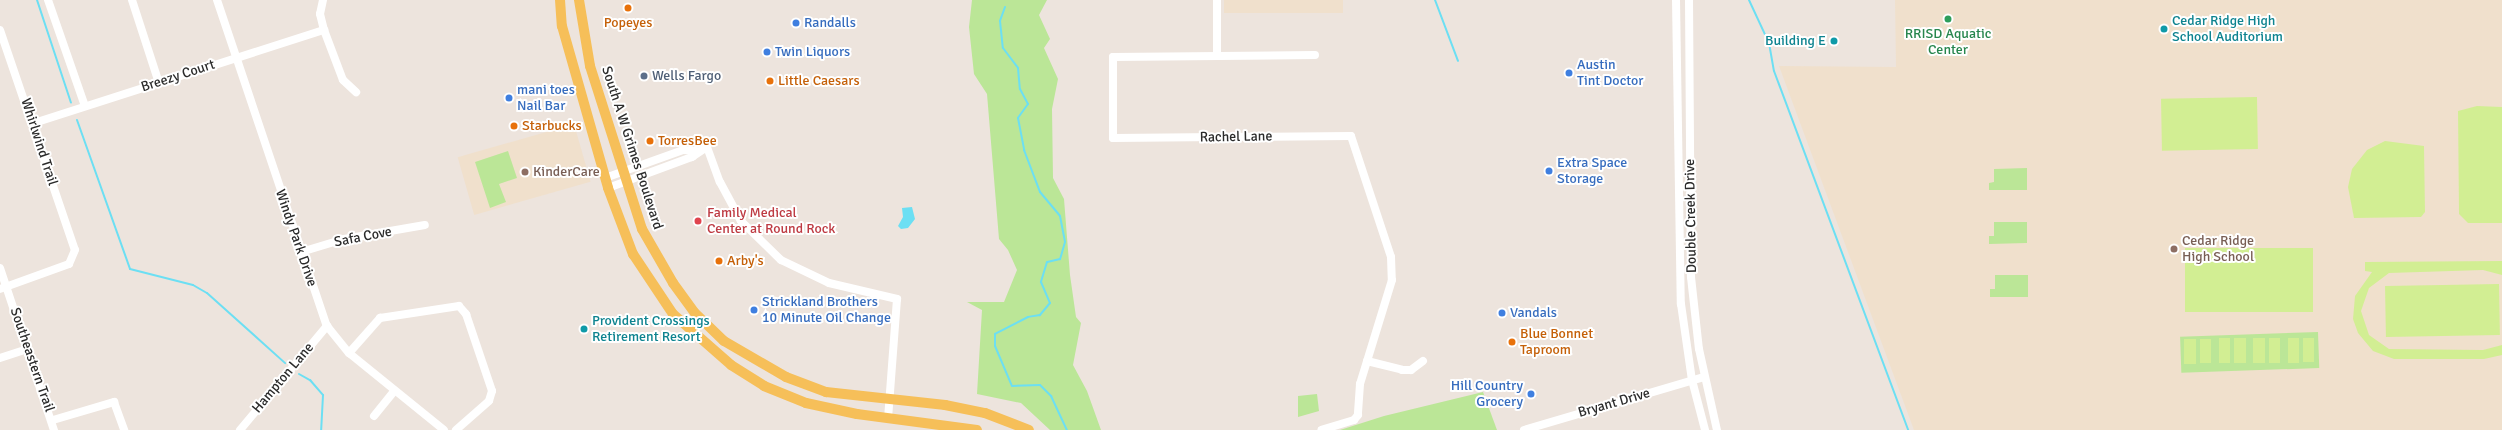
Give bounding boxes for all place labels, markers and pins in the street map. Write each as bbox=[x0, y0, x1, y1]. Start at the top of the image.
marker: Popeyes bbox=[623, 3, 633, 13]
place label: Cedar Ridge High School Auditorium bbox=[2172, 13, 2283, 46]
marker: RRISD Aquatic Center bbox=[1943, 14, 1953, 24]
place label: Popeyes bbox=[604, 15, 652, 31]
place label: Randalls bbox=[804, 15, 856, 31]
marker: Randalls bbox=[791, 18, 801, 28]
marker: Cedar Ridge High School Auditorium bbox=[2159, 24, 2169, 34]
place label: RRISD Aquatic Center bbox=[1905, 26, 1991, 58]
place label: Building E bbox=[1765, 33, 1826, 49]
marker: Building E bbox=[1829, 36, 1839, 46]
place label: Twin Liquors bbox=[775, 44, 850, 60]
marker: Twin Liquors bbox=[762, 47, 772, 57]
place label: Austin Tint Doctor bbox=[1577, 57, 1643, 90]
place label: Wells Fargo bbox=[652, 68, 721, 84]
marker: Austin Tint Doctor bbox=[1564, 68, 1574, 78]
marker: Wells Fargo bbox=[639, 71, 649, 81]
place label: Little Caesars bbox=[778, 73, 860, 89]
marker: Little Caesars bbox=[765, 76, 775, 86]
place label: mani toes Nail Bar bbox=[517, 82, 575, 114]
marker: mani toes Nail Bar bbox=[504, 93, 514, 103]
place label: Starbucks bbox=[522, 118, 582, 134]
marker: Starbucks bbox=[509, 121, 519, 131]
place label: TorresBee bbox=[658, 133, 717, 149]
marker: TorresBee bbox=[645, 136, 655, 146]
place label: Extra Space Storage bbox=[1557, 155, 1627, 188]
place label: KinderCare bbox=[533, 164, 600, 180]
marker: Extra Space Storage bbox=[1544, 166, 1554, 176]
marker: KinderCare bbox=[520, 167, 530, 177]
place label: Family Medical Center at Round Rock bbox=[707, 205, 835, 238]
marker: Family Medical Center at Round Rock bbox=[692, 215, 704, 227]
place label: Cedar Ridge High School bbox=[2182, 233, 2254, 266]
marker: Cedar Ridge High School bbox=[2169, 244, 2179, 254]
place label: Arby's bbox=[727, 253, 764, 269]
marker: Arby's bbox=[714, 256, 724, 266]
place label: Strickland Brothers 10 Minute Oil Change bbox=[762, 294, 891, 326]
marker: Strickland Brothers 10 Minute Oil Change bbox=[749, 305, 759, 315]
place label: Vandals bbox=[1510, 305, 1557, 321]
marker: Vandals bbox=[1497, 308, 1507, 318]
place label: Provident Crossings Retirement Resort bbox=[592, 313, 710, 346]
marker: Provident Crossings Retirement Resort bbox=[579, 324, 589, 334]
place label: Blue Bonnet Taproom bbox=[1520, 326, 1593, 358]
marker: Blue Bonnet Taproom bbox=[1507, 337, 1517, 347]
place label: Hill Country Grocery bbox=[1451, 378, 1523, 410]
marker: Hill Country Grocery bbox=[1526, 389, 1536, 399]

